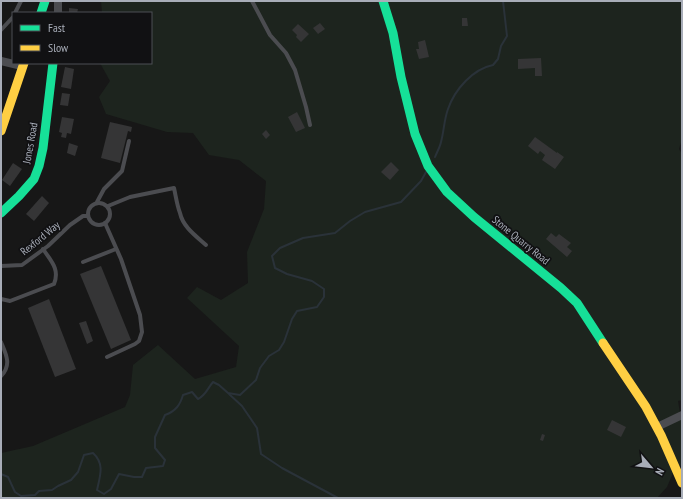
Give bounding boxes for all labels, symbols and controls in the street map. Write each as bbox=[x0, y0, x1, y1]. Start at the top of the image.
legend bbox=[12, 12, 152, 64]
text: Fast bbox=[48, 20, 66, 35]
text: Slow bbox=[48, 40, 69, 55]
street label: Jones Road bbox=[19, 121, 41, 166]
street label: Stone Quarry Road bbox=[489, 212, 553, 268]
street label: Rexford Way bbox=[17, 217, 63, 258]
north arrow bbox=[631, 447, 671, 487]
text: N bbox=[652, 466, 667, 478]

